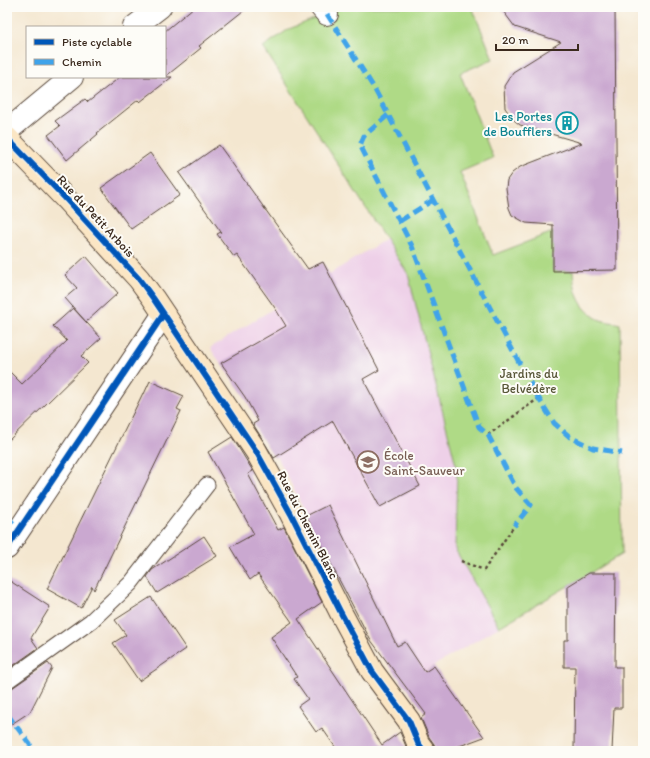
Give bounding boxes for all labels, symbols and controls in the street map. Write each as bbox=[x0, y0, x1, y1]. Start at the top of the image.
legend bbox=[26, 26, 166, 78]
scale bar bbox=[496, 26, 578, 52]
text: 20 m bbox=[502, 33, 529, 47]
text: Piste cyclable bbox=[62, 35, 132, 49]
text: Chemin bbox=[62, 55, 102, 69]
place label: Les Portes de Boufflers bbox=[483, 109, 552, 139]
building icon: Les Portes de Boufflers bbox=[554, 110, 580, 136]
street label: Rue du Petit Arbois bbox=[54, 172, 138, 260]
park label: Jardins du Belvédère bbox=[500, 366, 558, 396]
place label: École Saint-Sauveur bbox=[384, 448, 465, 478]
school or university icon: École Saint-Sauveur bbox=[355, 449, 381, 475]
street label: Rue du Chemin Blanc bbox=[274, 468, 342, 582]

